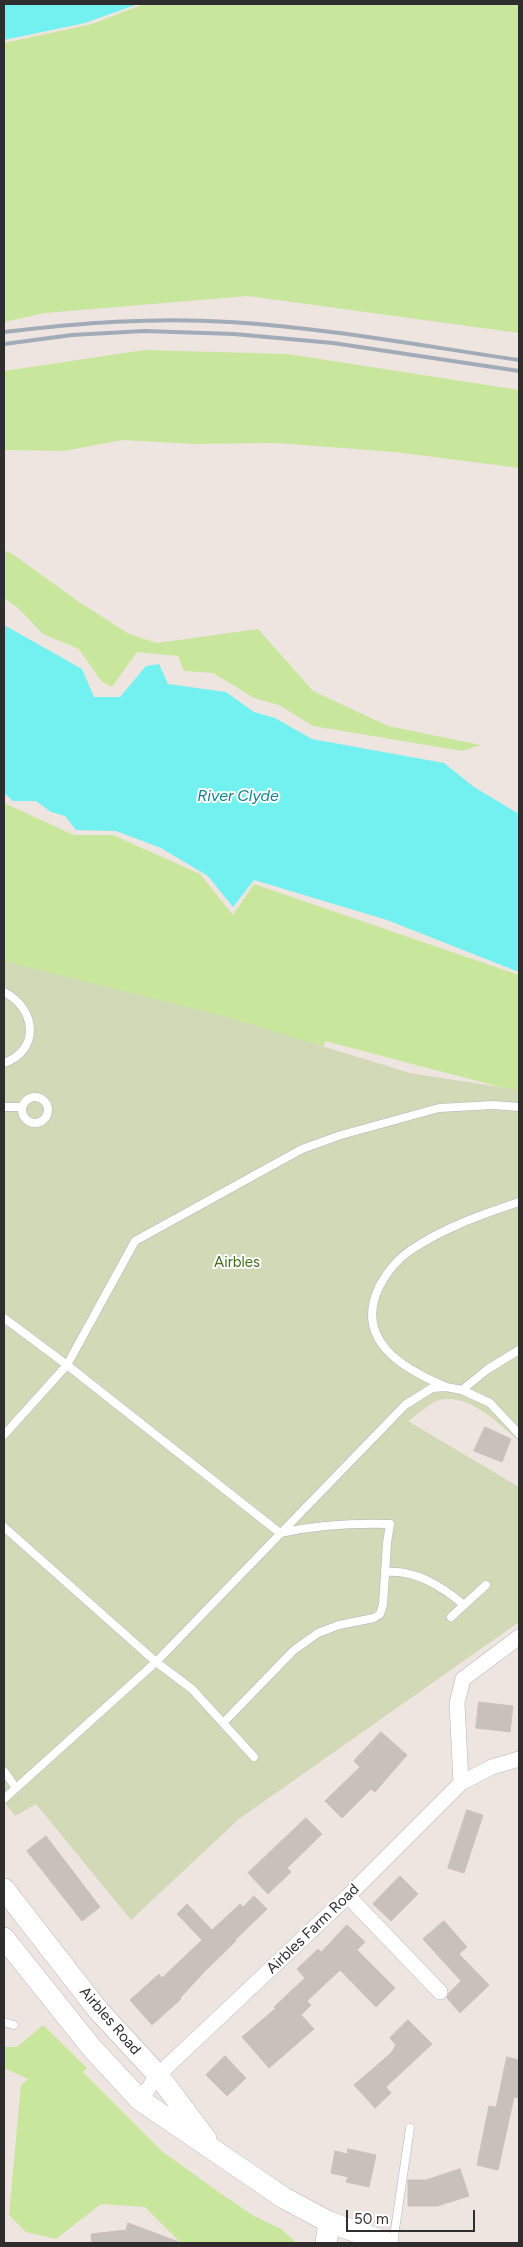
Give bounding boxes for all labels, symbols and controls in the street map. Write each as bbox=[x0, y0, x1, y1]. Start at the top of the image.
water label: River Clyde bbox=[197, 786, 279, 806]
park label: Airbles bbox=[214, 1254, 260, 1272]
street label: Airbles Farm Road bbox=[263, 1880, 363, 1978]
street label: Airbles Road bbox=[76, 1983, 144, 2059]
scale bar bbox=[348, 2200, 477, 2232]
text: 50 m bbox=[354, 2210, 389, 2228]

